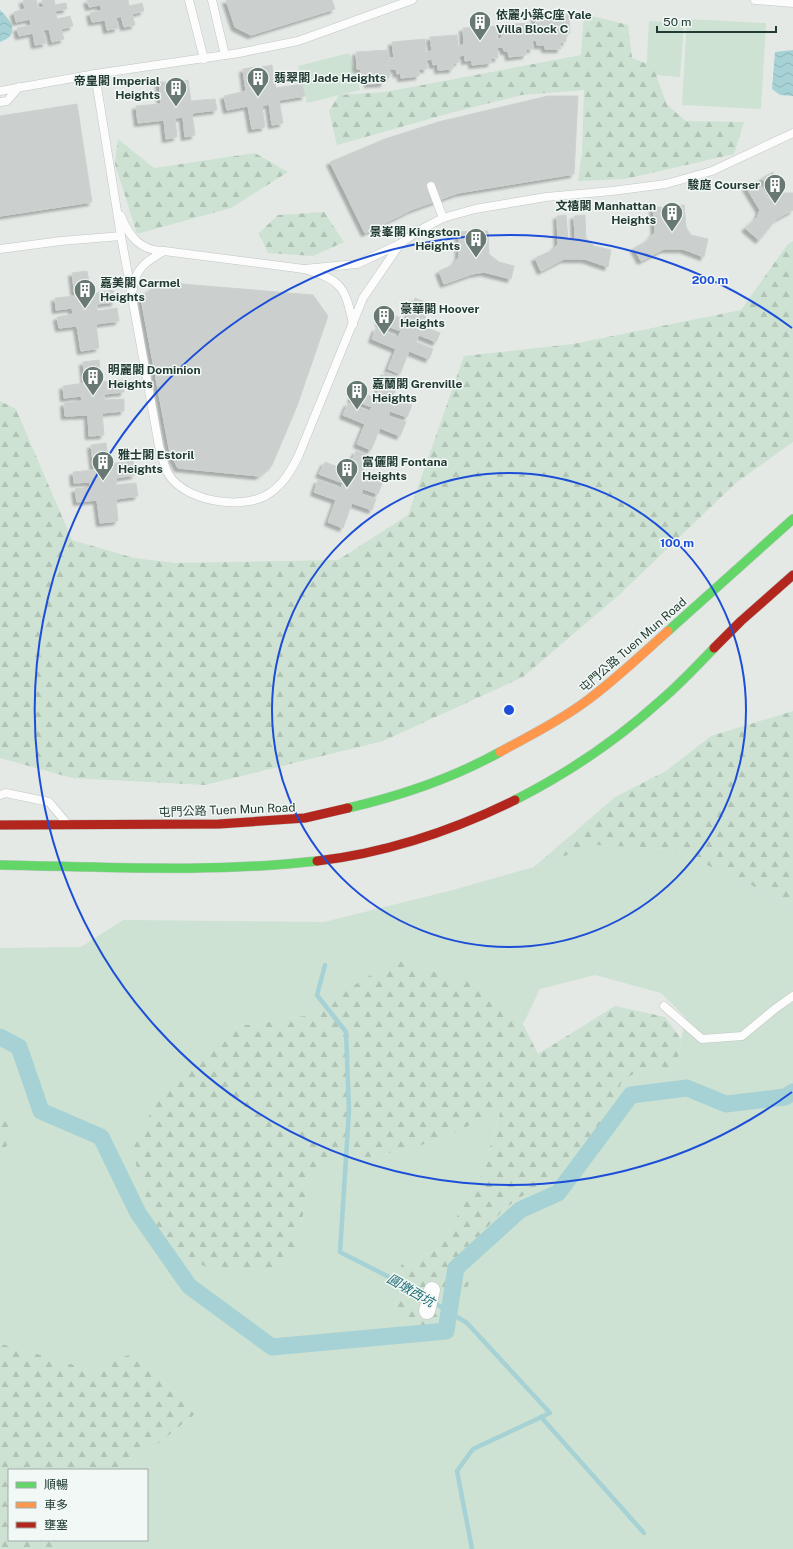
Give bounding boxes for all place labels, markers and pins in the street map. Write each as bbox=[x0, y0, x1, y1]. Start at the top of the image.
place label: 依麗小築C座 Yale Villa Block C bbox=[496, 8, 592, 36]
building icon: 依麗小築C座 Yale Villa Block C bbox=[467, 9, 493, 42]
building icon: 翡翠閣 Jade Heights bbox=[245, 65, 271, 98]
place label: 翡翠閣 Jade Heights bbox=[274, 71, 386, 85]
place label: 帝皇閣 Imperial Heights bbox=[74, 74, 160, 102]
building icon: 帝皇閣 Imperial Heights bbox=[163, 75, 189, 108]
building icon: 駿庭 Courser bbox=[762, 172, 788, 205]
place label: 駿庭 Courser bbox=[688, 178, 760, 192]
place label: 文禧閣 Manhattan Heights bbox=[555, 199, 656, 227]
building icon: 文禧閣 Manhattan Heights bbox=[659, 200, 685, 233]
place label: 景峯閣 Kingston Heights bbox=[370, 225, 460, 253]
building icon: 景峯閣 Kingston Heights bbox=[463, 226, 489, 259]
place label: 嘉美閣 Carmel Heights bbox=[100, 276, 181, 304]
building icon: 嘉美閣 Carmel Heights bbox=[72, 277, 98, 310]
place label: 豪華閣 Hoover Heights bbox=[400, 302, 479, 330]
building icon: 豪華閣 Hoover Heights bbox=[371, 303, 397, 336]
place label: 明麗閣 Dominion Heights bbox=[108, 363, 201, 391]
building icon: 明麗閣 Dominion Heights bbox=[80, 364, 106, 397]
place label: 嘉蘭閣 Grenville Heights bbox=[372, 377, 462, 405]
building icon: 嘉蘭閣 Grenville Heights bbox=[344, 378, 370, 411]
place label: 雅士閣 Estoril Heights bbox=[118, 448, 194, 476]
building icon: 雅士閣 Estoril Heights bbox=[90, 449, 116, 482]
place label: 富儷閣 Fontana Heights bbox=[362, 455, 447, 483]
building icon: 富儷閣 Fontana Heights bbox=[334, 456, 360, 489]
centre of rings bbox=[502, 703, 516, 717]

